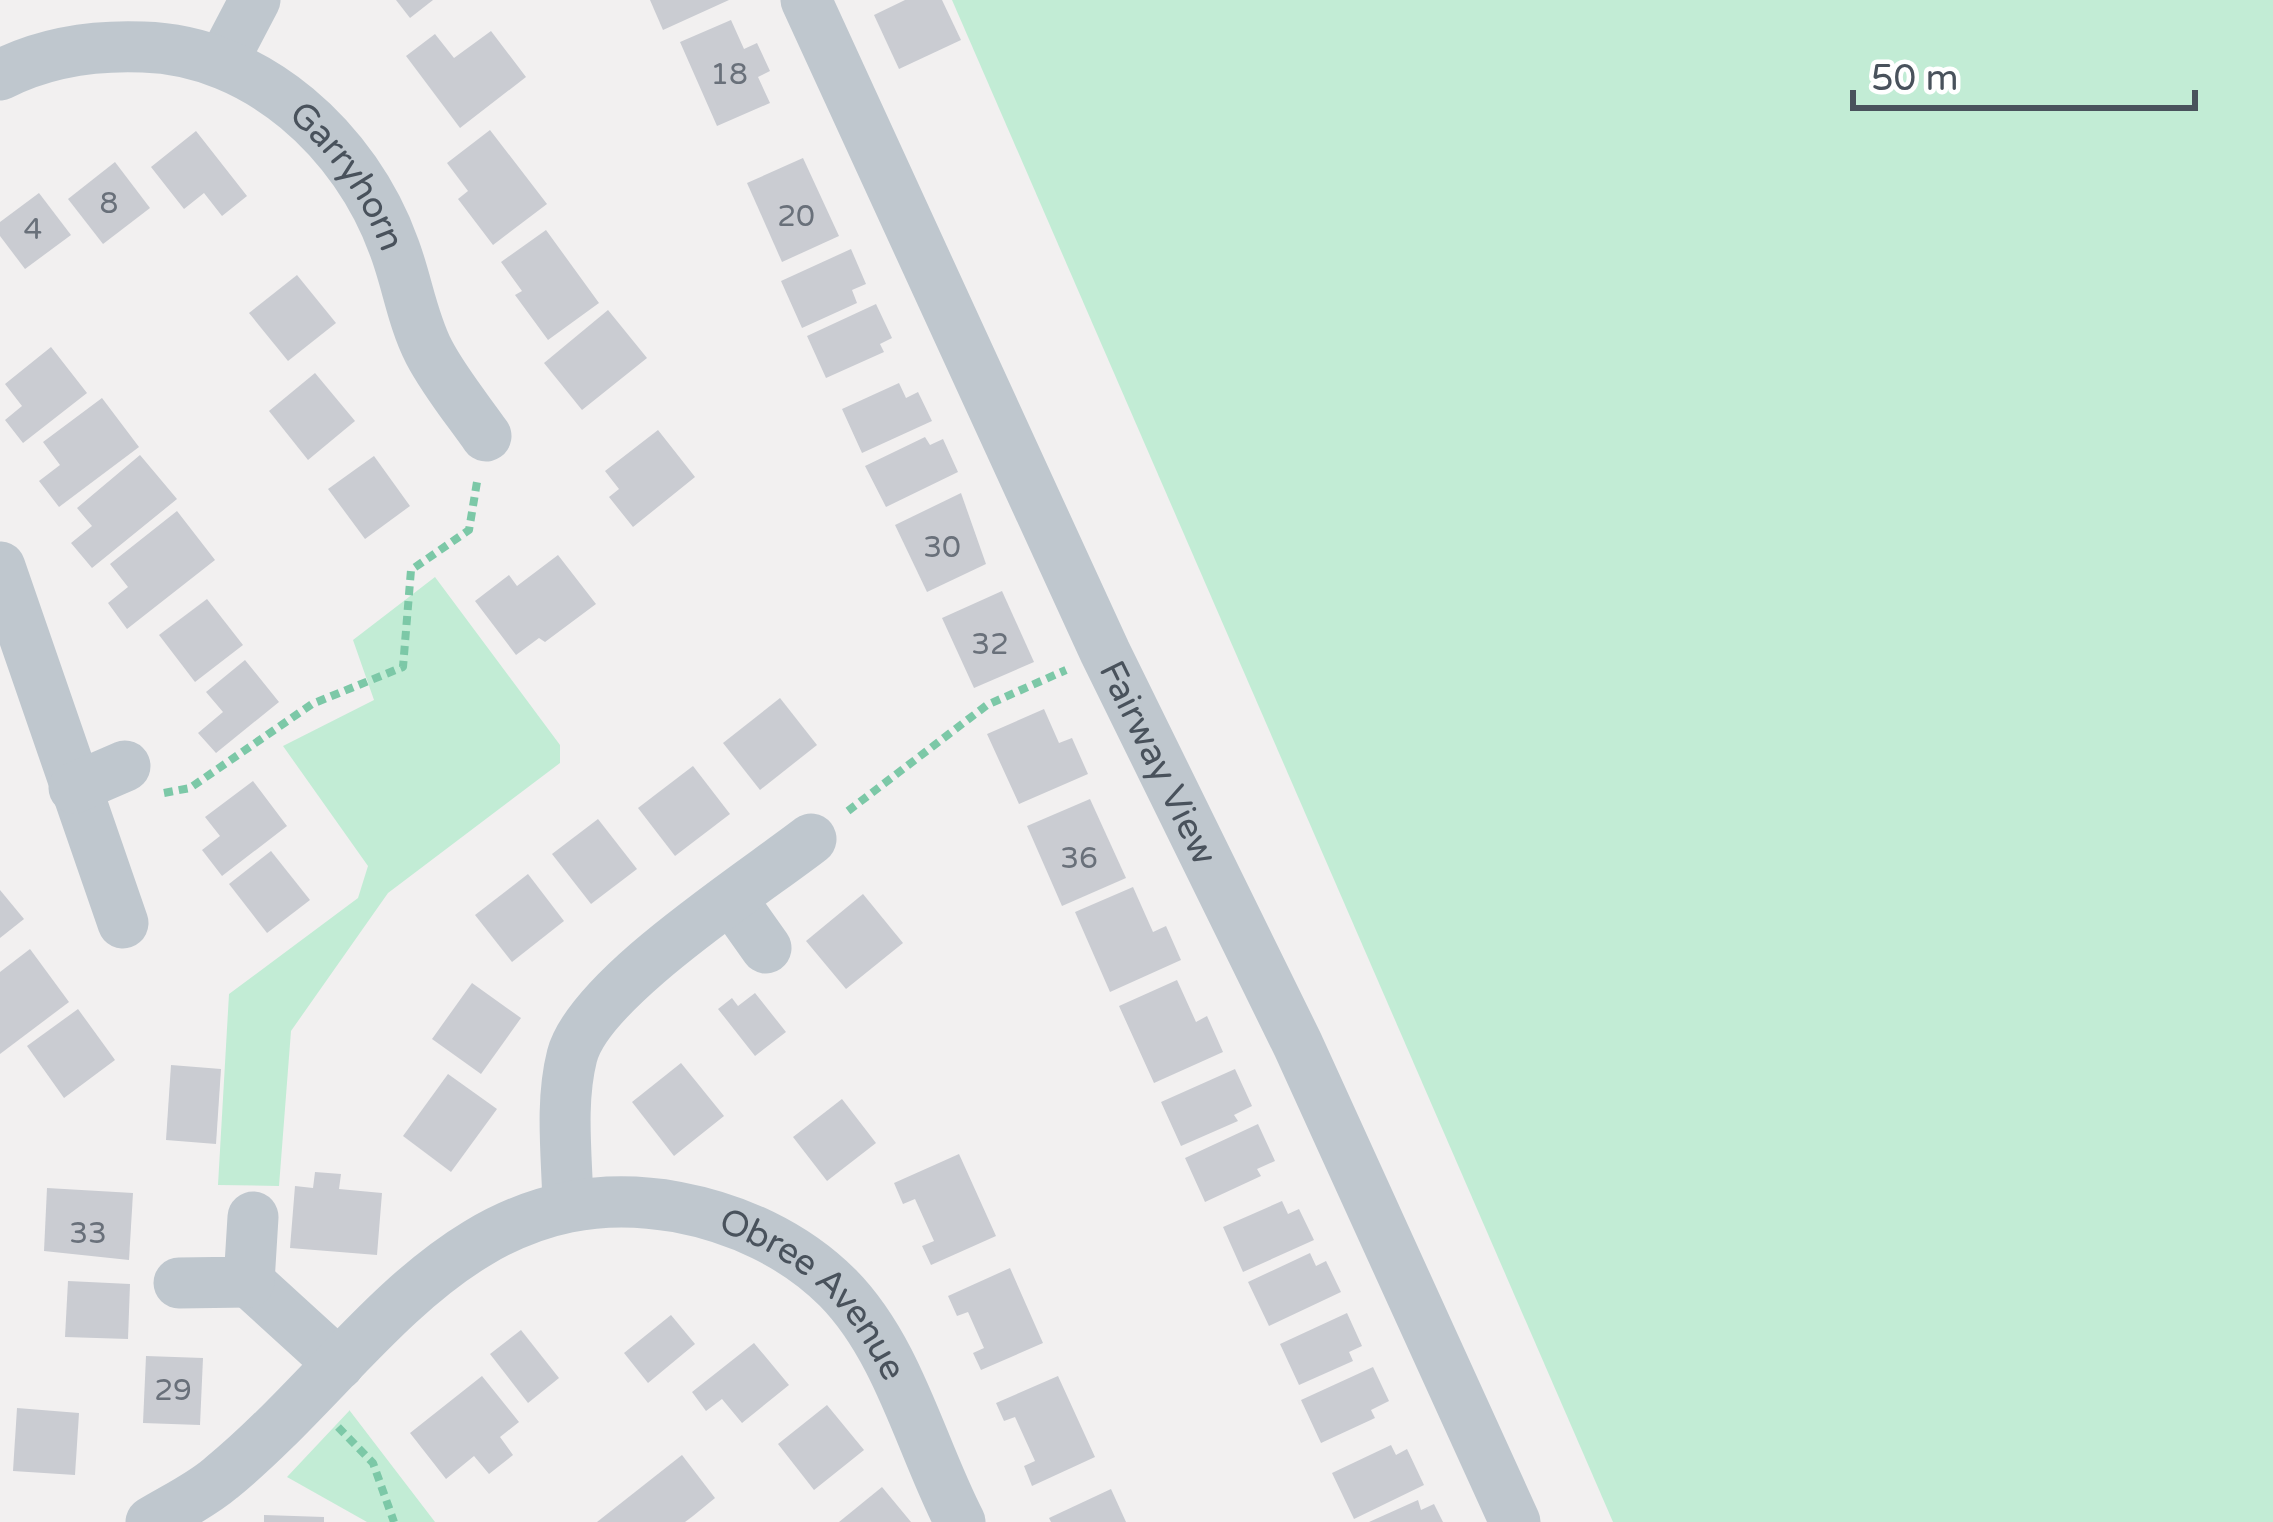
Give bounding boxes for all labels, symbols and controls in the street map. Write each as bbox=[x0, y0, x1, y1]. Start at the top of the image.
scale bar bbox=[1853, 36, 2195, 110]
house number: 18 bbox=[710, 56, 748, 93]
text: 50 m bbox=[1871, 57, 1959, 100]
street label: Garryhorn bbox=[281, 93, 413, 257]
house number: 8 bbox=[100, 185, 118, 222]
house number: 20 bbox=[777, 198, 815, 235]
house number: 4 bbox=[24, 211, 42, 248]
house number: 30 bbox=[923, 529, 961, 566]
house number: 32 bbox=[971, 626, 1009, 663]
street label: Fairway View bbox=[1090, 654, 1226, 872]
house number: 36 bbox=[1060, 840, 1098, 877]
street label: Obree Avenue bbox=[714, 1199, 915, 1387]
house number: 33 bbox=[69, 1215, 107, 1252]
house number: 29 bbox=[154, 1372, 192, 1409]

